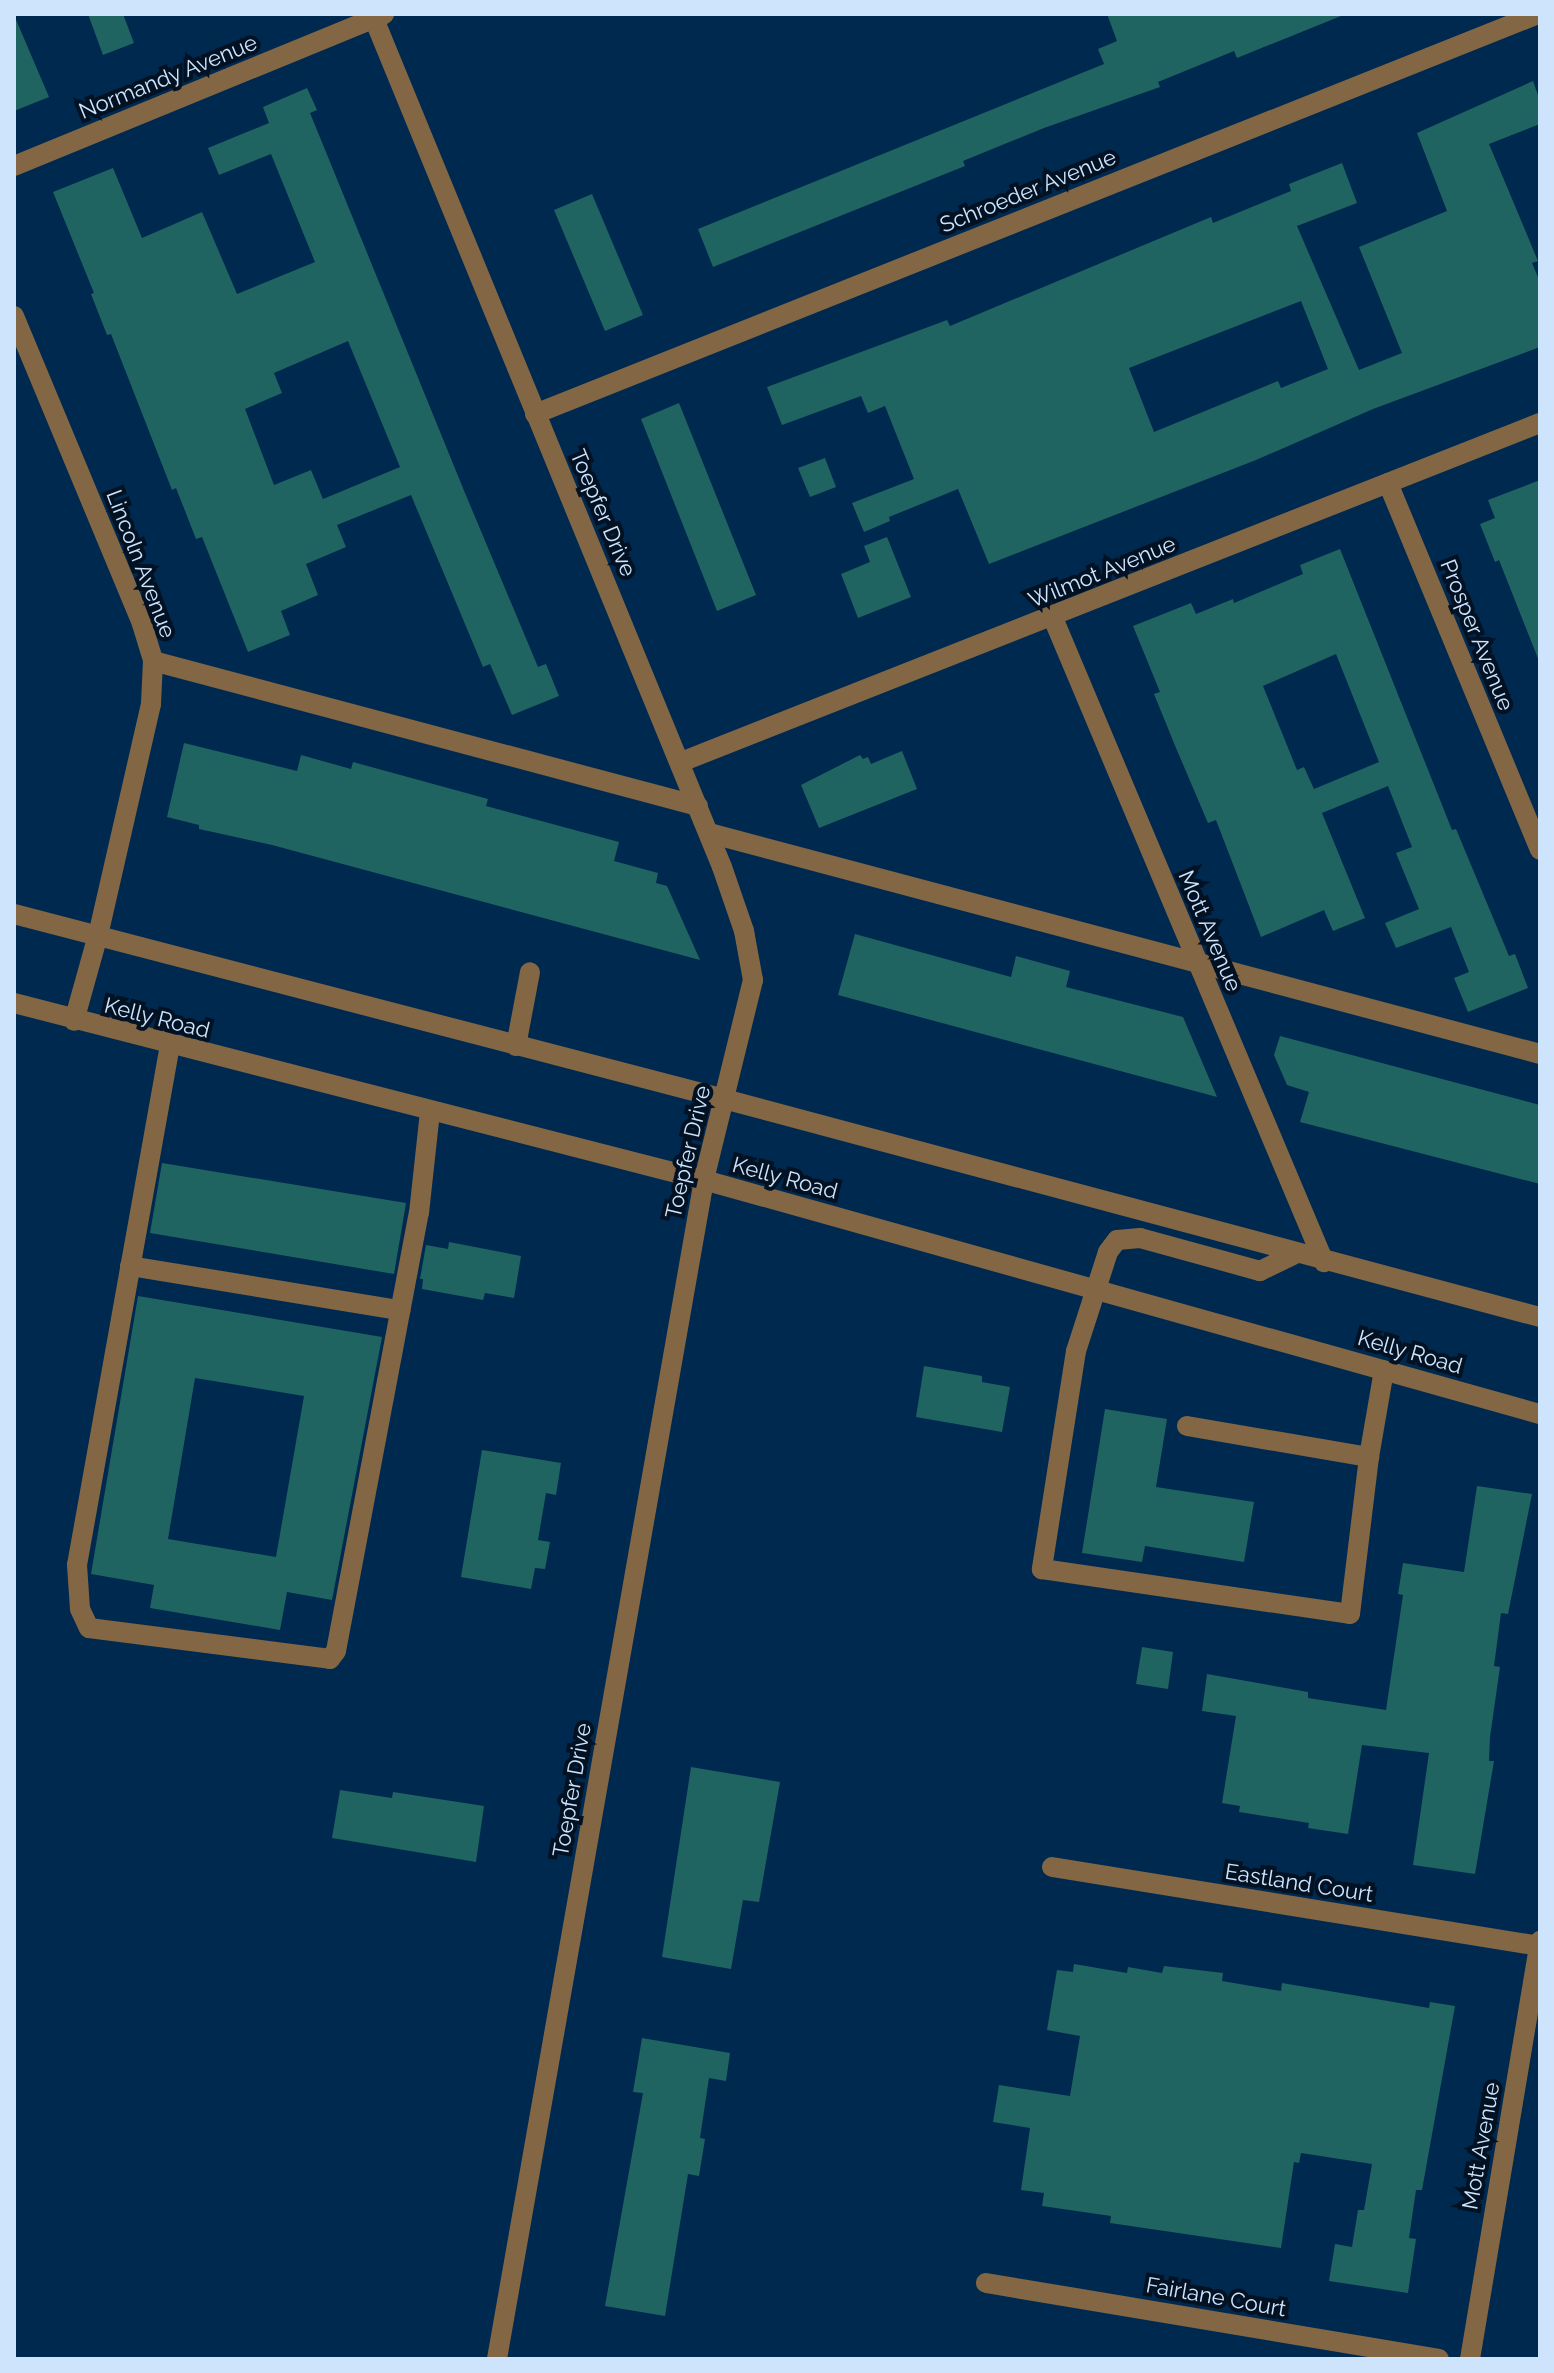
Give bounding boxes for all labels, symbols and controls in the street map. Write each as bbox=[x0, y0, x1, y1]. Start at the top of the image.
street label: Normandy Avenue bbox=[74, 29, 262, 125]
street label: Schroeder Avenue bbox=[936, 143, 1120, 239]
street label: Toepfer Drive bbox=[564, 445, 642, 581]
street label: Lincoln Avenue bbox=[101, 486, 181, 642]
street label: Wilmot Avenue bbox=[1024, 530, 1180, 614]
street label: Prosper Avenue bbox=[1434, 555, 1520, 715]
street label: Mott Avenue bbox=[1173, 866, 1247, 996]
street label: Kelly Road bbox=[101, 992, 213, 1044]
street label: Toepfer Drive bbox=[660, 1083, 716, 1221]
street label: Kelly Road bbox=[729, 1151, 841, 1205]
street label: Kelly Road bbox=[1354, 1324, 1466, 1380]
street label: Toepfer Drive bbox=[547, 1721, 597, 1859]
street label: Eastland Court bbox=[1223, 1858, 1375, 1908]
street label: Mott Avenue bbox=[1457, 2080, 1505, 2212]
street label: Fairlane Court bbox=[1144, 2272, 1288, 2322]

